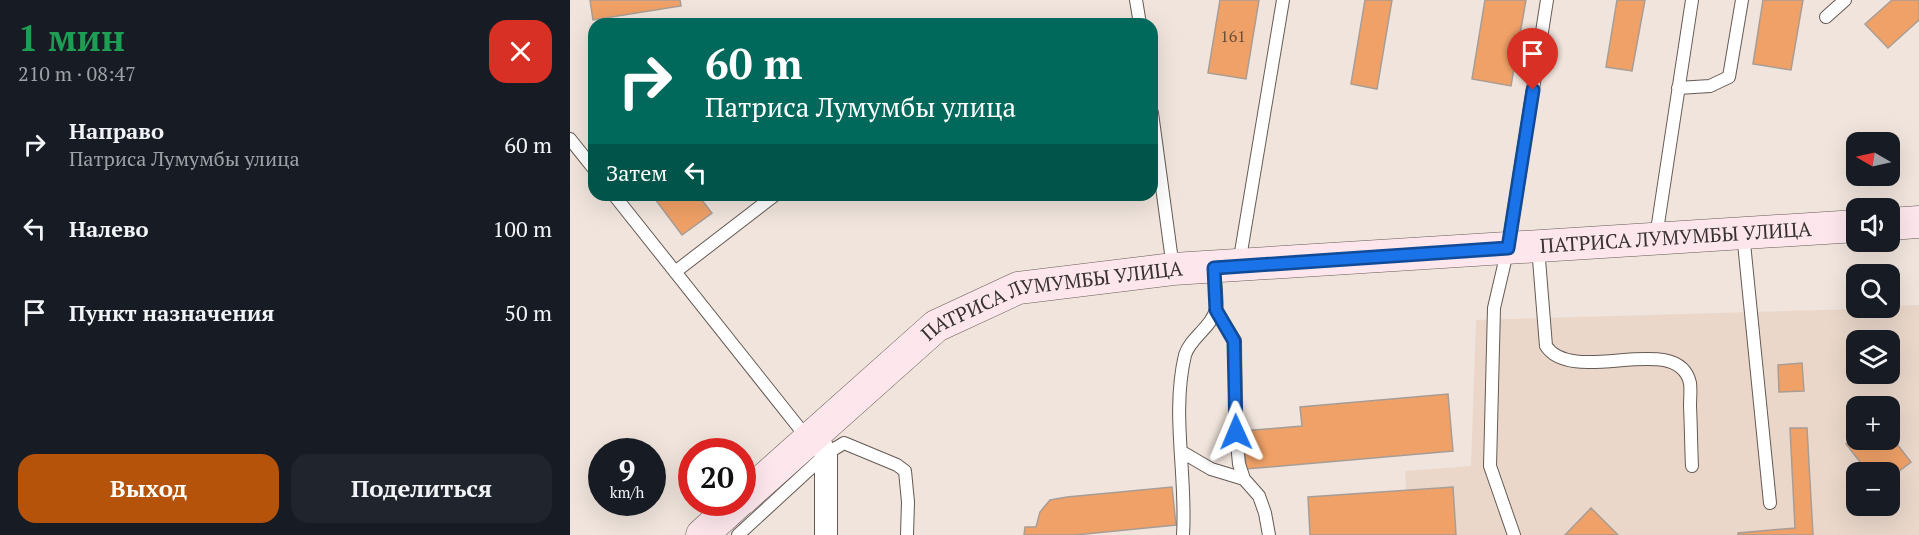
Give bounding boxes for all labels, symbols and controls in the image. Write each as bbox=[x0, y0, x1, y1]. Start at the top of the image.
text: 1 мин bbox=[18, 14, 125, 61]
button: close bbox=[489, 20, 552, 83]
house number: 161 bbox=[1220, 25, 1246, 47]
pin bbox=[1507, 28, 1558, 90]
text: 60 m bbox=[705, 35, 803, 91]
icon: arrive bbox=[1516, 37, 1549, 70]
icon: right bbox=[606, 42, 684, 120]
text: 210 m · 08:47 bbox=[18, 60, 136, 87]
text: Патриса Лумумбы улица bbox=[705, 89, 1016, 125]
text: Направо bbox=[69, 116, 164, 145]
icon: right bbox=[18, 128, 51, 161]
text: 60 m bbox=[504, 130, 552, 159]
north arrow bbox=[1846, 132, 1900, 186]
map controls bbox=[1846, 132, 1900, 516]
text: Патриса Лумумбы улица bbox=[69, 145, 300, 172]
icon: left bbox=[679, 156, 712, 189]
text: Затем bbox=[606, 158, 667, 187]
button: sound bbox=[1846, 198, 1900, 252]
icon: left bbox=[18, 212, 51, 245]
text: Налево bbox=[69, 214, 149, 243]
text: 100 m bbox=[492, 214, 552, 243]
street label: ПАТРИСА ЛУМУМБЫ УЛИЦА bbox=[1539, 215, 1813, 259]
street label: ПАТРИСА ЛУМУМБЫ УЛИЦА bbox=[915, 254, 1184, 346]
button: search bbox=[1846, 264, 1900, 318]
icon: arrive bbox=[18, 296, 51, 329]
text: Пункт назначения bbox=[69, 298, 274, 327]
text: 50 m bbox=[504, 298, 552, 327]
button: layers bbox=[1846, 330, 1900, 384]
button: + bbox=[1846, 396, 1900, 450]
position arrow bbox=[1204, 400, 1268, 464]
speed limit sign: 20 bbox=[678, 438, 756, 516]
text: 9 bbox=[619, 450, 635, 490]
button: Выход bbox=[18, 454, 279, 523]
button: Поделиться bbox=[291, 454, 552, 523]
button: − bbox=[1846, 462, 1900, 516]
text: km/h bbox=[610, 482, 644, 502]

